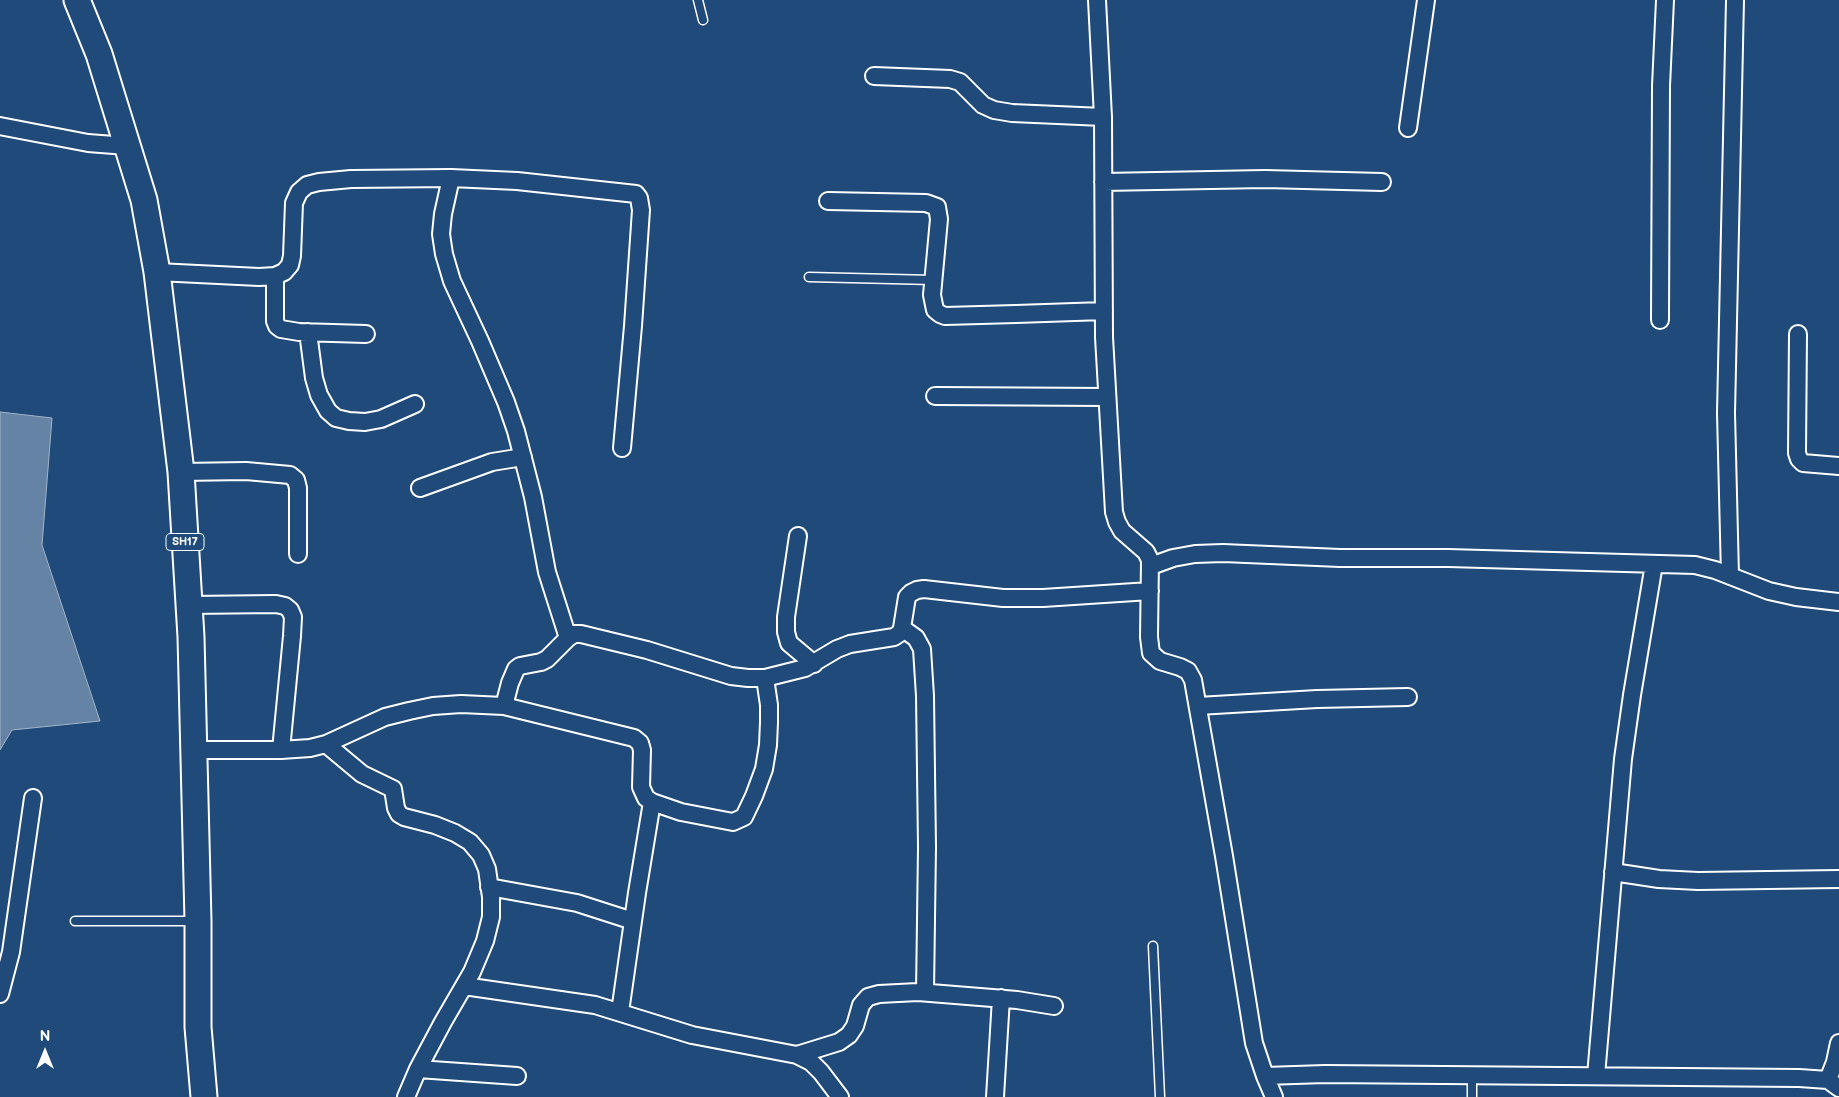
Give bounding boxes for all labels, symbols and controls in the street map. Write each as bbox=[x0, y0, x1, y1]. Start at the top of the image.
road number: SH17 bbox=[166, 534, 204, 550]
north arrow bbox=[20, 1027, 70, 1077]
text: N bbox=[40, 1028, 50, 1045]

